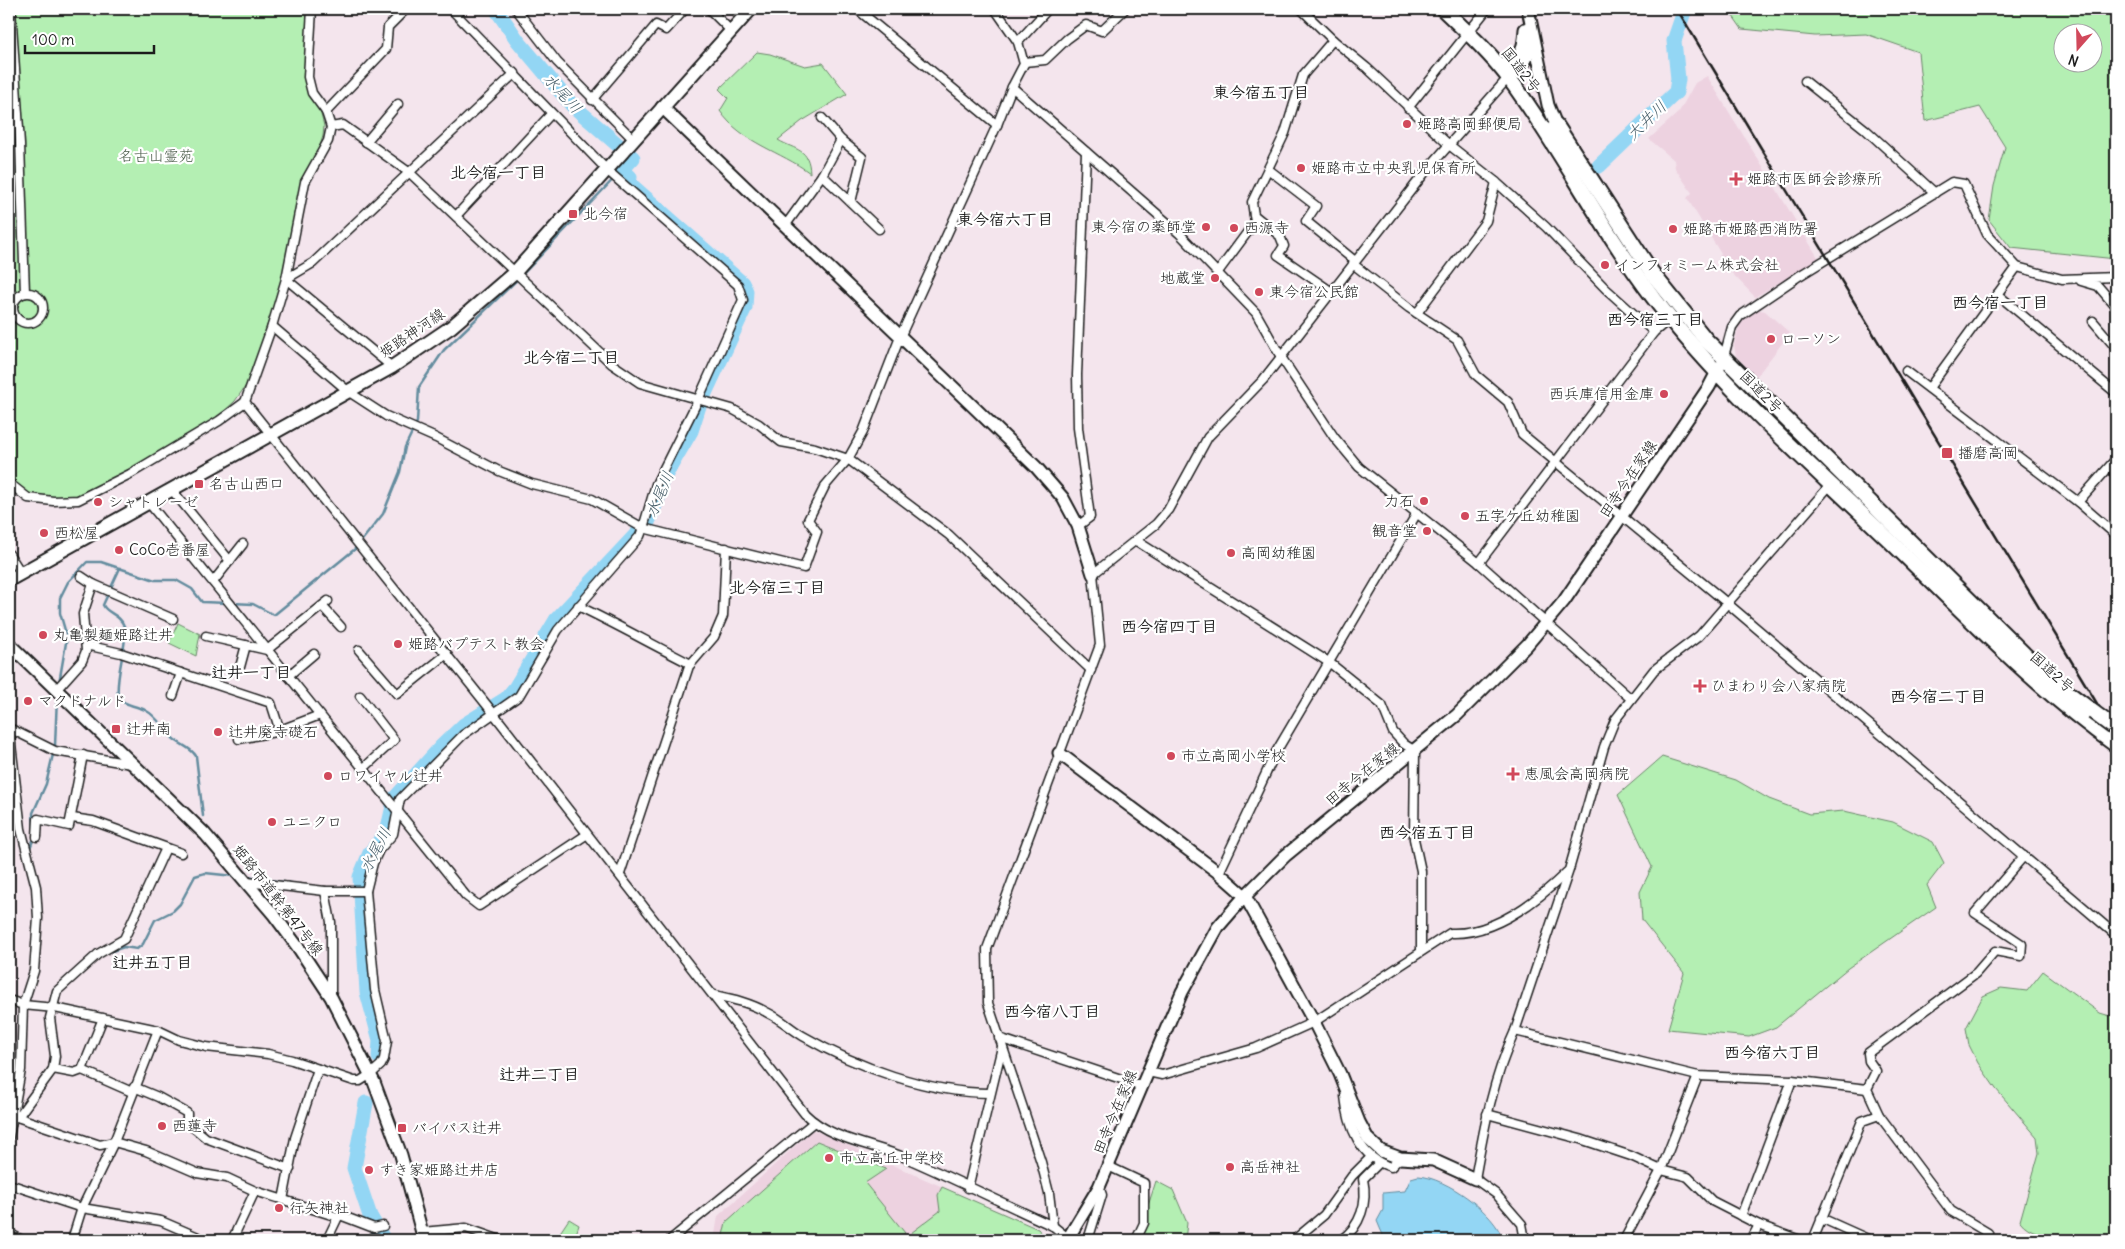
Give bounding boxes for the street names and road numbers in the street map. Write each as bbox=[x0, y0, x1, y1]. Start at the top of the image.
street label: 国道2号 bbox=[1498, 43, 1545, 97]
street label: 姫路神河線 bbox=[375, 304, 448, 361]
street label: 国道2号 bbox=[1736, 366, 1787, 417]
street label: 田寺今在家線 bbox=[1595, 436, 1661, 521]
street label: 国道2号 bbox=[2026, 647, 2078, 696]
street label: 田寺今在家線 bbox=[1321, 738, 1403, 809]
street label: 姫路市道幹第47号線 bbox=[229, 840, 328, 959]
street label: 田寺今在家線 bbox=[1088, 1067, 1141, 1157]

